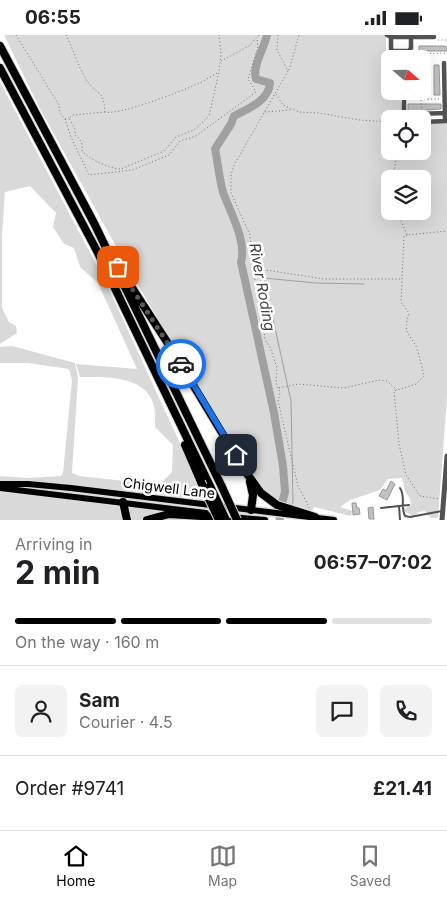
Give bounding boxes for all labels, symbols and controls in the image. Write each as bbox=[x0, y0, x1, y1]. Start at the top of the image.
text: 06:55 bbox=[25, 6, 81, 29]
north arrow bbox=[381, 50, 431, 100]
map controls bbox=[381, 50, 431, 220]
button: locate bbox=[381, 110, 431, 160]
button: layers bbox=[381, 170, 431, 220]
water label: River Roding bbox=[245, 241, 280, 333]
pin bbox=[97, 246, 139, 288]
icon: bag bbox=[104, 253, 132, 281]
courier bbox=[156, 339, 206, 389]
icon: car bbox=[167, 350, 195, 378]
pin bbox=[215, 434, 257, 476]
icon: home bbox=[222, 441, 250, 469]
street label: Chigwell Lane bbox=[122, 473, 216, 502]
text: Arriving in bbox=[15, 534, 92, 554]
text: 06:57–07:02 bbox=[314, 551, 432, 574]
text: 2 min bbox=[15, 553, 101, 592]
text: On the way · 160 m bbox=[15, 632, 159, 652]
button: person bbox=[15, 685, 67, 737]
button: chat bbox=[316, 685, 368, 737]
button: phone bbox=[380, 685, 432, 737]
text: Sam bbox=[79, 689, 120, 712]
text: Courier · 4.5 bbox=[79, 712, 173, 732]
text: Order #9741 bbox=[15, 777, 124, 800]
text: £21.41 bbox=[373, 777, 432, 800]
tab: Home bbox=[56, 842, 96, 889]
tab: Map bbox=[208, 842, 237, 889]
tab: Saved bbox=[350, 842, 391, 889]

